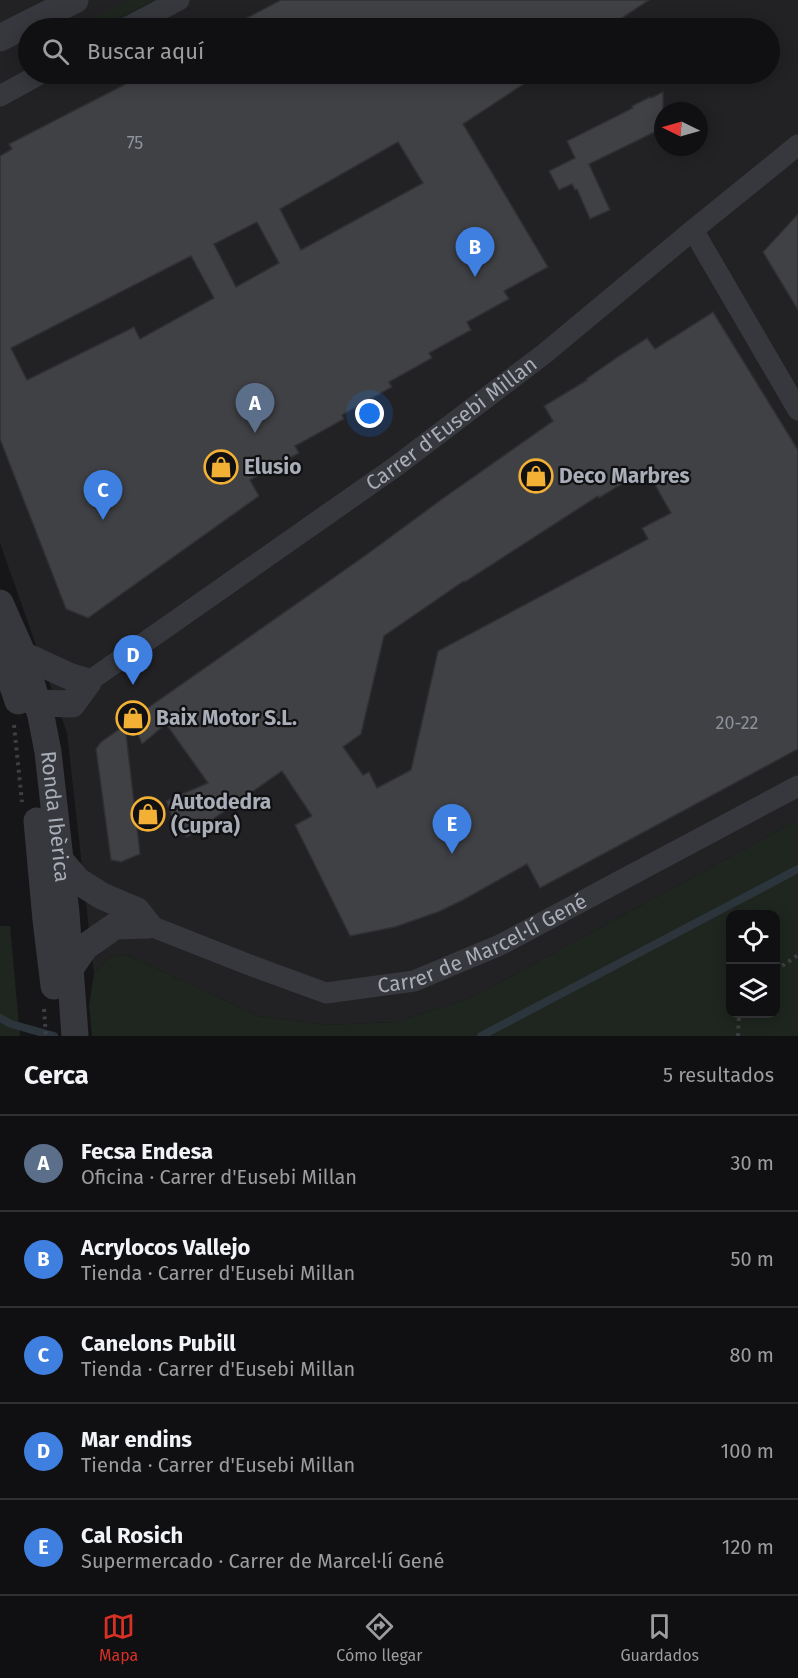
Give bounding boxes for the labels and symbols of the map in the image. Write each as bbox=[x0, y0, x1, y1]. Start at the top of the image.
north arrow bbox=[654, 102, 708, 156]
house number: 75 bbox=[127, 132, 143, 154]
pin: B bbox=[456, 228, 494, 277]
street label: Carrer d'Eusebi Millan bbox=[361, 351, 542, 496]
pin: A bbox=[236, 384, 274, 433]
your location bbox=[355, 399, 384, 428]
shop icon: Elusio bbox=[203, 449, 239, 485]
place label: Elusio bbox=[244, 454, 301, 480]
shop icon: Deco Marbres bbox=[518, 458, 554, 494]
place label: Deco Marbres bbox=[559, 463, 690, 489]
pin: C bbox=[84, 470, 122, 520]
pin: D bbox=[114, 636, 152, 685]
shop icon: Baix Motor S.L. bbox=[115, 700, 151, 736]
place label: Baix Motor S.L. bbox=[156, 705, 297, 731]
house number: 20-22 bbox=[716, 712, 759, 734]
street label: Ronda Ibèrica bbox=[35, 749, 75, 884]
place label: Autodedra (Cupra) bbox=[170, 789, 271, 839]
shop icon: Autodedra (Cupra) bbox=[130, 796, 166, 832]
pin: E bbox=[432, 804, 472, 854]
street label: Carrer de Marcel·lí Gené bbox=[376, 888, 592, 999]

